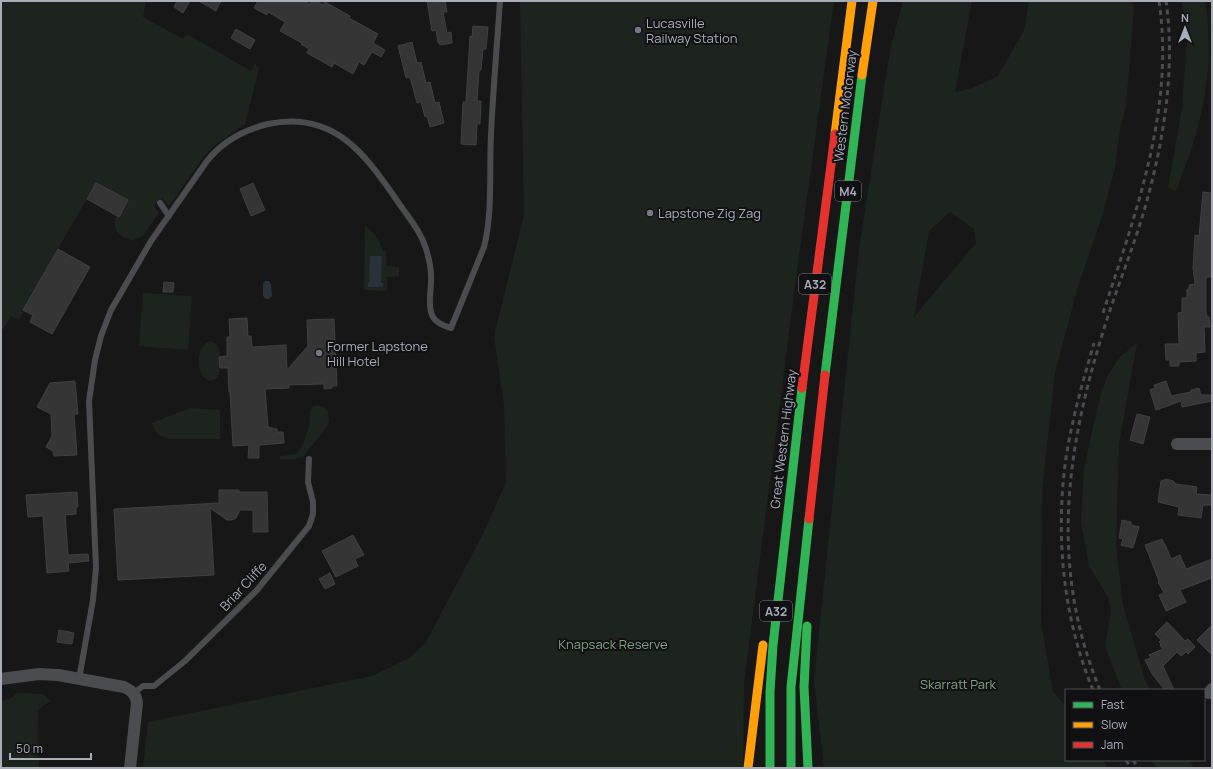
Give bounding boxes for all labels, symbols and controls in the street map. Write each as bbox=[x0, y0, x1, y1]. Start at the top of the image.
north arrow bbox=[1165, 8, 1205, 48]
text: N bbox=[1181, 10, 1189, 25]
place label: Lucasville Railway Station bbox=[646, 14, 737, 47]
marker: Lucasville Railway Station bbox=[633, 25, 643, 35]
street label: Western Motorway bbox=[829, 49, 861, 163]
road number: M4 bbox=[835, 181, 861, 201]
place label: Lapstone Zig Zag bbox=[658, 204, 761, 222]
marker: Lapstone Zig Zag bbox=[645, 208, 655, 218]
road number: A32 bbox=[799, 274, 831, 294]
place label: Former Lapstone Hill Hotel bbox=[327, 337, 428, 370]
marker: Former Lapstone Hill Hotel bbox=[314, 348, 324, 358]
street label: Great Western Highway bbox=[766, 368, 800, 510]
street label: Briar Cliffe bbox=[215, 557, 271, 615]
road number: A32 bbox=[760, 601, 792, 621]
park label: Knapsack Reserve bbox=[558, 635, 668, 653]
park label: Skarratt Park bbox=[920, 675, 997, 693]
legend bbox=[1065, 689, 1205, 761]
text: Fast bbox=[1101, 696, 1125, 713]
text: Slow bbox=[1101, 716, 1127, 733]
scale bar bbox=[10, 735, 91, 761]
text: Jam bbox=[1101, 736, 1123, 753]
text: 50 m bbox=[16, 740, 43, 757]

